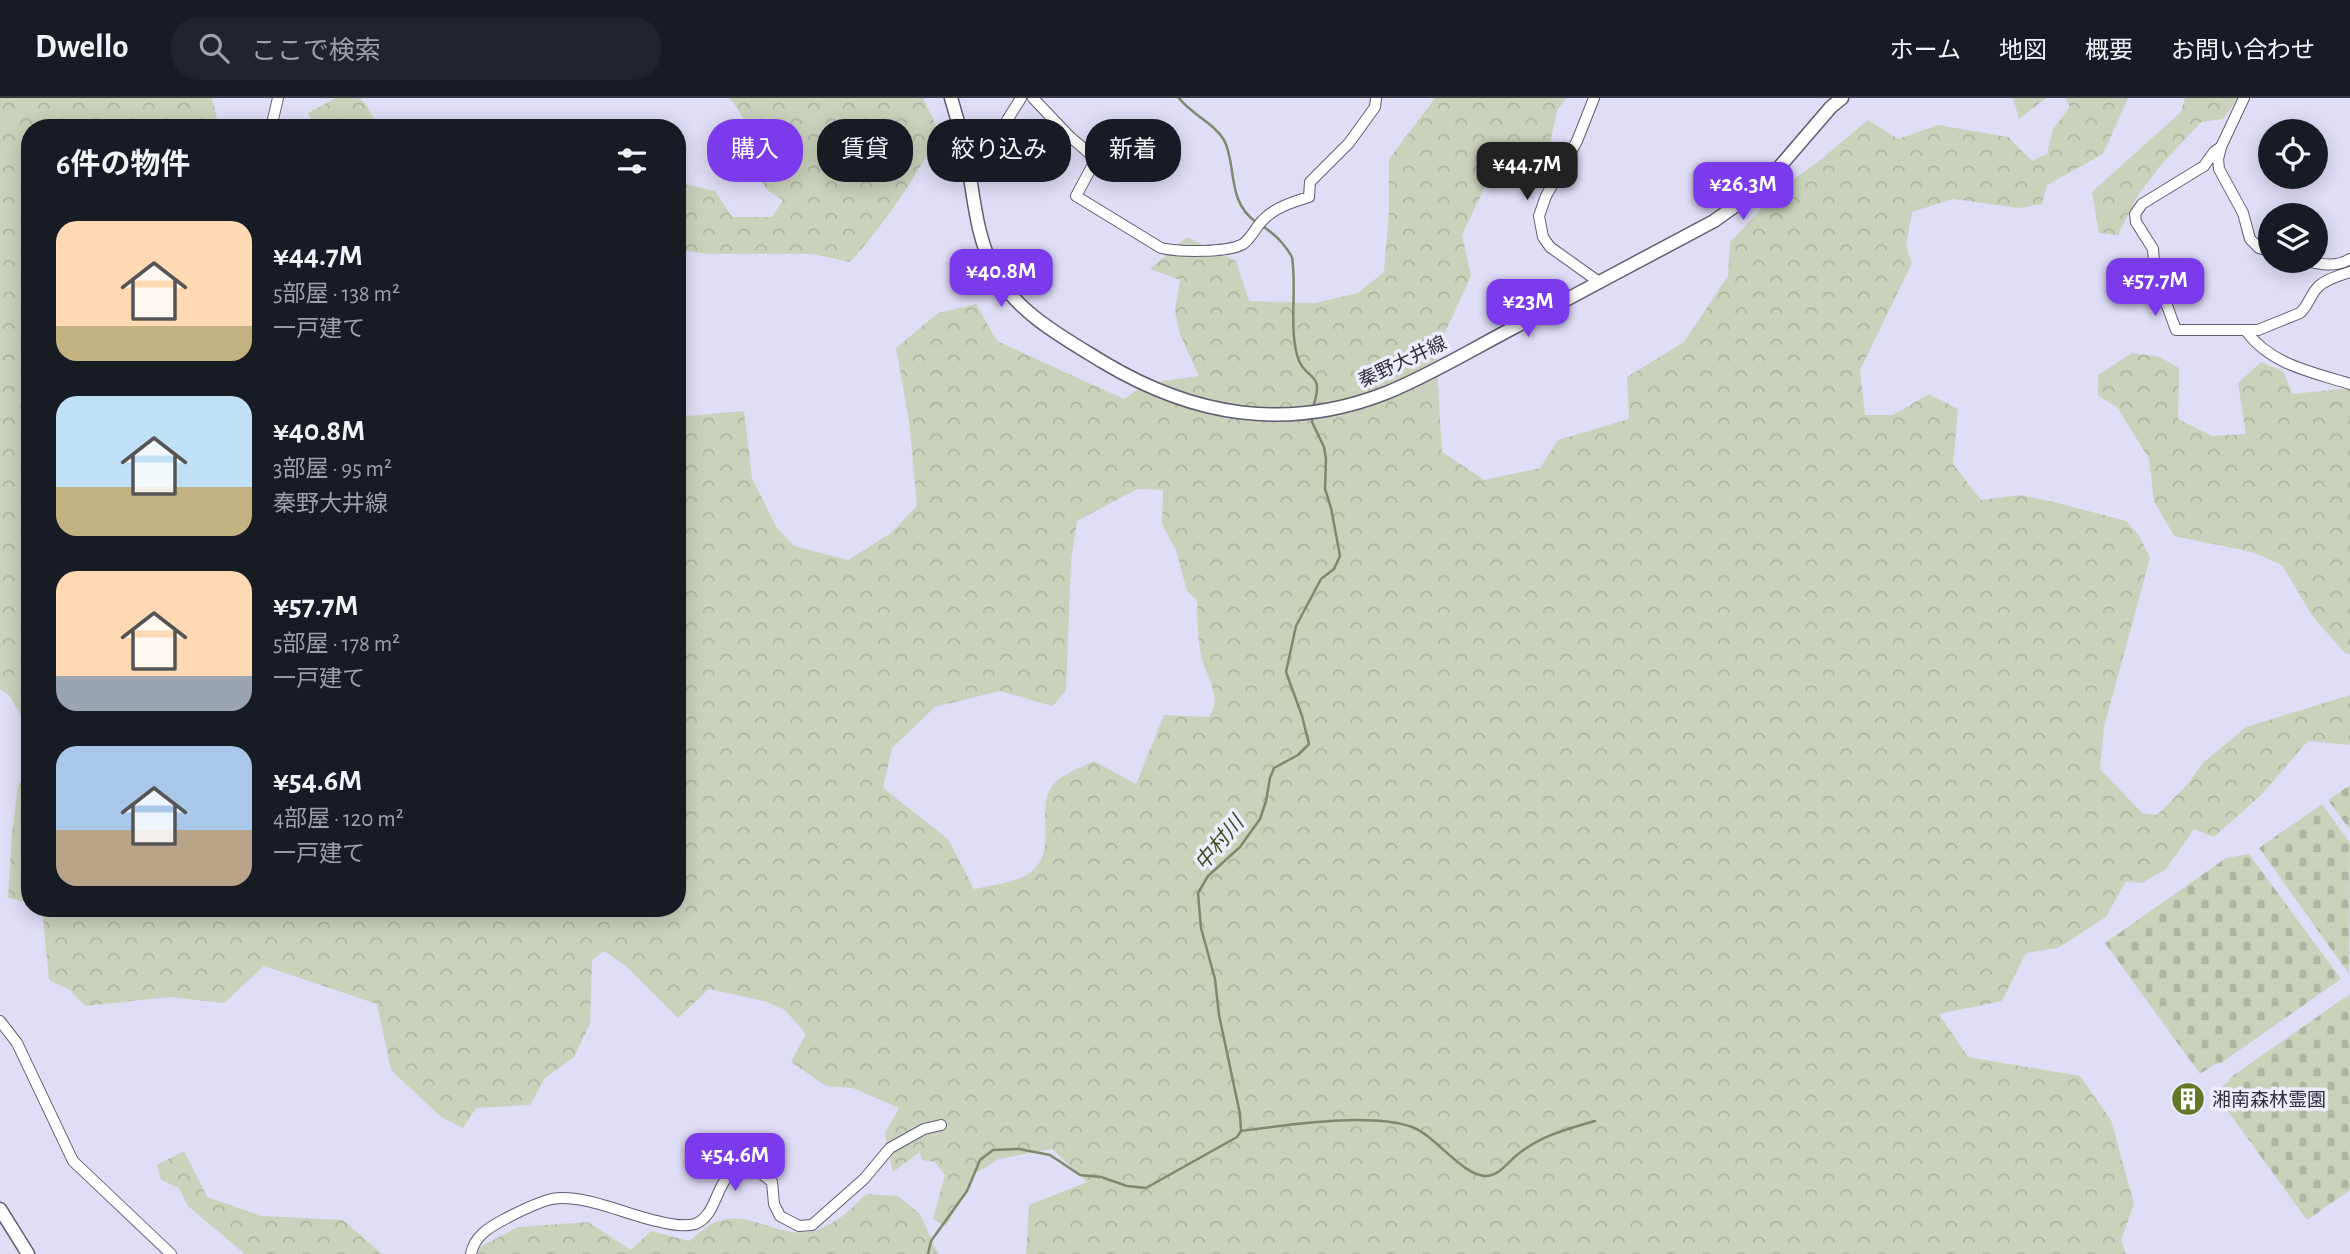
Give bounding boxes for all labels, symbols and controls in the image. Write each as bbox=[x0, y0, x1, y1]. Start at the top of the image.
search box bbox=[171, 17, 661, 80]
icon: search bbox=[195, 29, 233, 67]
text: Dwello bbox=[35, 31, 129, 64]
text: ここで検索 bbox=[251, 38, 381, 64]
text: ホーム bbox=[1890, 39, 1961, 63]
text: 地図 bbox=[1999, 39, 2047, 63]
text: 概要 bbox=[2085, 39, 2133, 63]
text: お問い合わせ bbox=[2171, 39, 2315, 63]
chip: 購入 bbox=[707, 119, 803, 182]
chip: 賃貸 bbox=[817, 119, 913, 182]
chip: 絞り込み bbox=[927, 119, 1071, 182]
chip: 新着 bbox=[1085, 119, 1181, 182]
map controls bbox=[2258, 119, 2328, 273]
button: locate bbox=[2258, 119, 2328, 189]
icon: filters bbox=[613, 142, 651, 180]
pin: ¥44.7M bbox=[1470, 142, 1584, 202]
text: 6件の物件 bbox=[56, 150, 191, 180]
text: ¥44.7M bbox=[1493, 153, 1561, 176]
pin: ¥26.3M bbox=[1686, 162, 1800, 222]
text: ¥26.3M bbox=[1709, 173, 1777, 196]
button: layers bbox=[2258, 203, 2328, 273]
text: ¥44.7M bbox=[273, 241, 363, 271]
icon: home bbox=[112, 249, 196, 333]
pin: ¥40.8M bbox=[944, 250, 1058, 309]
pin: ¥57.7M bbox=[2098, 258, 2212, 318]
text: ¥40.8M bbox=[966, 260, 1036, 283]
text: ¥57.7M bbox=[2122, 269, 2188, 292]
pin: ¥23M bbox=[1487, 280, 1569, 339]
text: 5部屋 · 138 m² bbox=[273, 283, 400, 306]
text: ¥23M bbox=[1502, 290, 1554, 313]
text: 一戸建て bbox=[273, 318, 365, 341]
street label: 秦野大井線 bbox=[1355, 333, 1450, 391]
text: ¥40.8M bbox=[273, 416, 365, 446]
icon: home bbox=[112, 424, 196, 508]
text: 3部屋 · 95 m² bbox=[273, 458, 392, 481]
text: 秦野大井線 bbox=[273, 493, 388, 516]
text: ¥57.7M bbox=[273, 591, 358, 621]
icon: home bbox=[112, 599, 196, 683]
text: 5部屋 · 178 m² bbox=[273, 633, 400, 656]
text: 一戸建て bbox=[273, 668, 365, 691]
text: ¥54.6M bbox=[273, 766, 362, 796]
icon: home bbox=[112, 774, 196, 858]
text: 4部屋 · 120 m² bbox=[273, 808, 404, 831]
water label: 中村川 bbox=[1190, 810, 1249, 874]
text: 一戸建て bbox=[273, 843, 365, 866]
building icon: 湘南森林霊園 bbox=[2169, 1080, 2207, 1118]
place label: 湘南森林霊園 bbox=[2212, 1089, 2326, 1110]
pin: ¥54.6M bbox=[678, 1134, 792, 1193]
text: ¥54.6M bbox=[701, 1144, 769, 1167]

